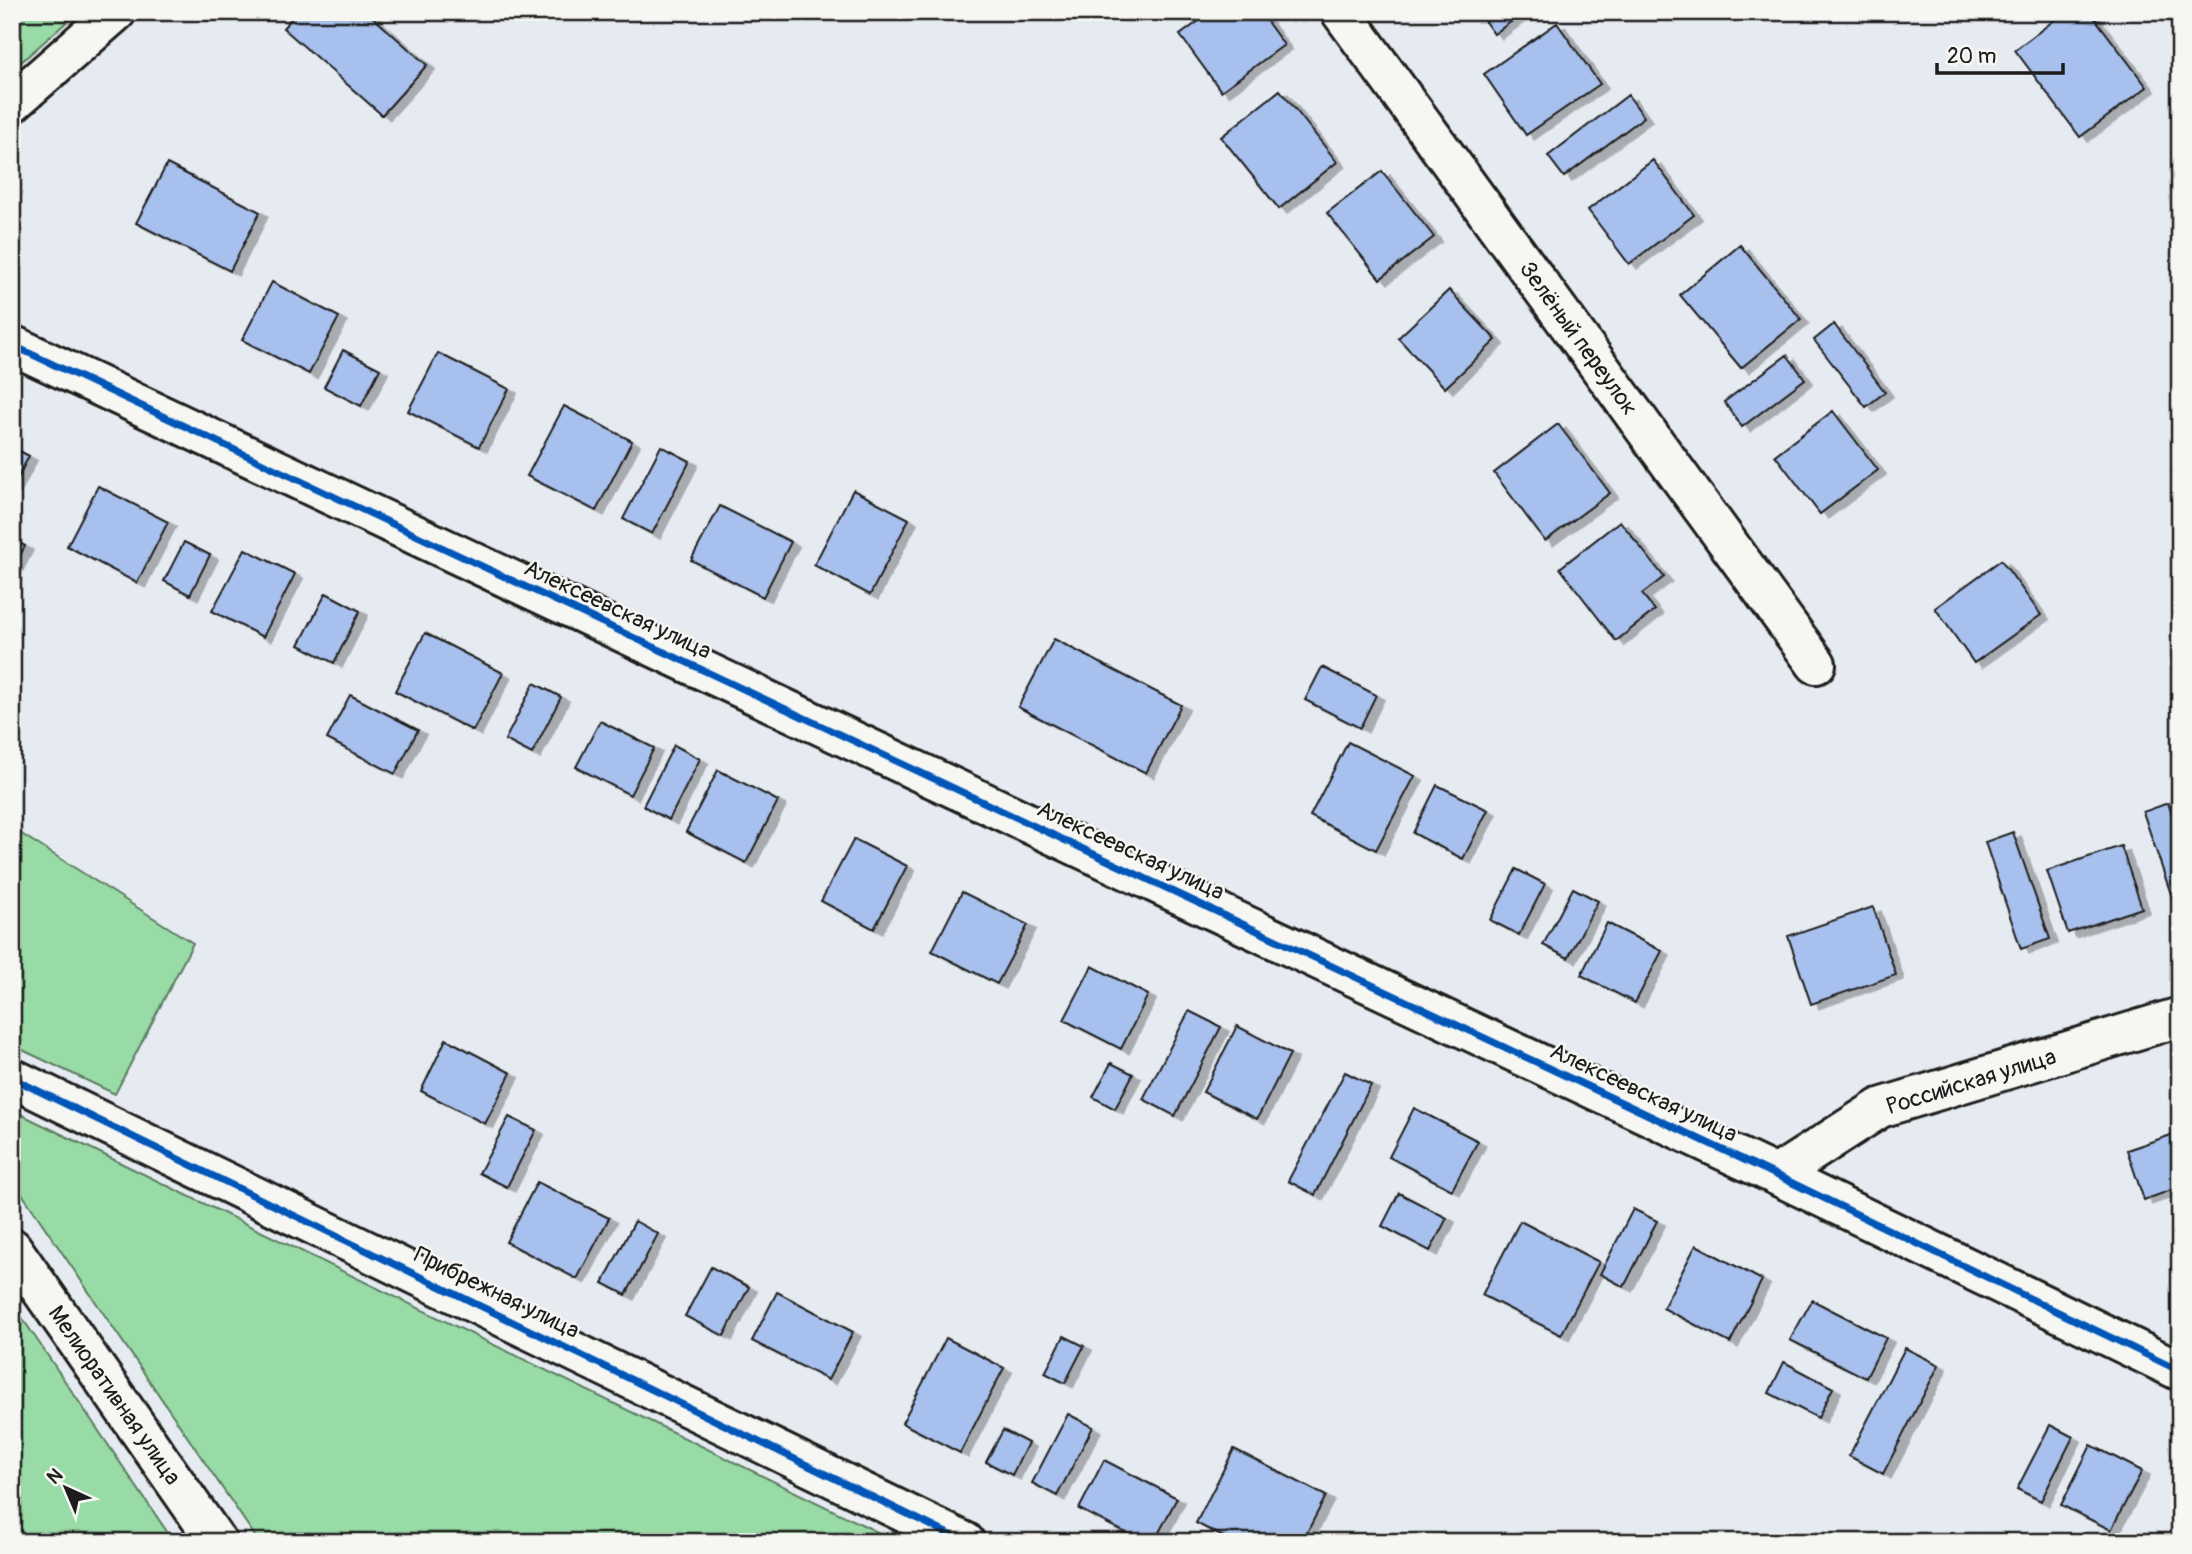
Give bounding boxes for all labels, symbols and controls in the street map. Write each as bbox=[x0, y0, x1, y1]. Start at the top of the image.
scale bar bbox=[1937, 32, 2062, 76]
text: 20 m bbox=[1947, 43, 1996, 70]
street label: Зелёный переулок bbox=[1513, 256, 1644, 421]
street label: Алексеевская улица bbox=[520, 553, 716, 666]
street label: Алексеевская улица bbox=[1033, 794, 1229, 907]
street label: Алексеевская улица bbox=[1546, 1036, 1742, 1149]
street label: Российская улица bbox=[1883, 1042, 2059, 1121]
street label: Прибрежная улица bbox=[409, 1240, 584, 1345]
street label: Мелиоративная улица bbox=[42, 1300, 187, 1491]
north arrow bbox=[32, 1452, 102, 1522]
text: N bbox=[42, 1463, 68, 1490]

